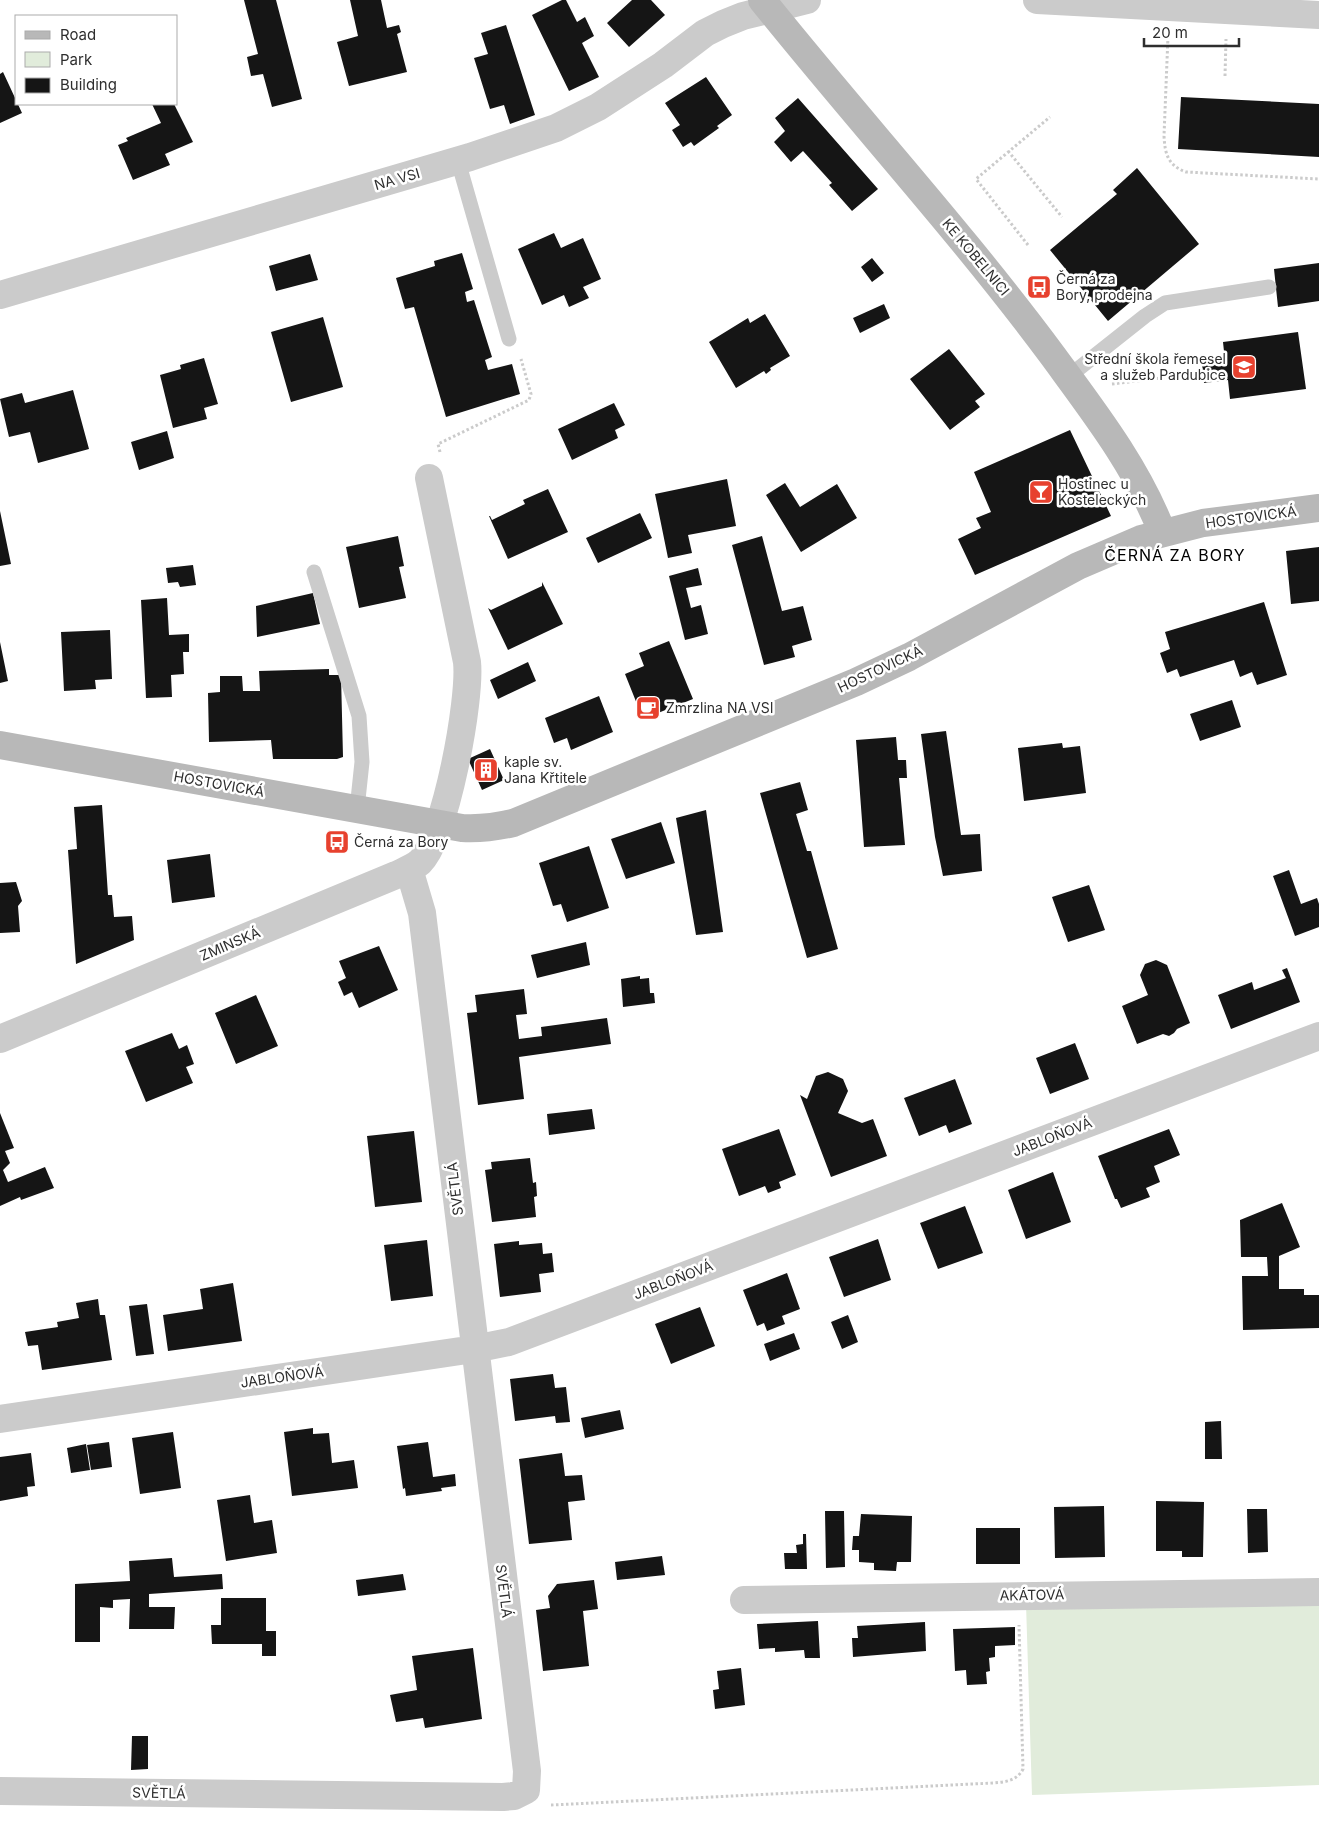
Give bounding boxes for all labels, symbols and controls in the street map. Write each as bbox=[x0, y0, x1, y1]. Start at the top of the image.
legend bbox=[15, 15, 178, 105]
scale bar bbox=[1144, 15, 1239, 47]
text: 20 m bbox=[1152, 23, 1188, 42]
text: Road bbox=[60, 25, 96, 44]
text: Park bbox=[60, 50, 93, 69]
text: Building bbox=[60, 75, 117, 94]
street label: NA VSI bbox=[372, 164, 422, 193]
street label: KE KOBELNICI bbox=[939, 215, 1013, 299]
place label: Černá za Bory, prodejna bbox=[1056, 270, 1153, 303]
bus stop icon: Černá za Bory, prodejna bbox=[1026, 274, 1052, 300]
place label: Střední škola řemesel a služeb Pardubice bbox=[1084, 350, 1226, 383]
school or university icon: Střední škola řemesel a služeb Pardubice bbox=[1231, 354, 1257, 380]
place label: Hostinec u Kosteleckých bbox=[1058, 475, 1146, 508]
bar icon: Hostinec u Kosteleckých bbox=[1028, 479, 1054, 505]
street label: HOSTOVICKÁ bbox=[1204, 502, 1298, 531]
district label: ČERNÁ ZA BORY bbox=[1104, 545, 1246, 565]
street label: HOSTOVICKÁ bbox=[835, 641, 925, 696]
cafe icon: Zmrzlina NA VSI bbox=[635, 695, 661, 721]
place label: Zmrzlina NA VSI bbox=[666, 699, 773, 716]
place label: kaple sv. Jana Křtitele bbox=[504, 753, 587, 786]
building icon: kaple sv. Jana Křtitele bbox=[473, 757, 499, 783]
street label: HOSTOVICKÁ bbox=[172, 767, 266, 800]
bus stop icon: Černá za Bory bbox=[324, 829, 350, 855]
place label: Černá za Bory bbox=[354, 833, 449, 850]
street label: ZMINSKÁ bbox=[197, 923, 263, 964]
street label: JABLOŇOVÁ bbox=[1010, 1113, 1094, 1160]
street label: SVĚTLÁ bbox=[443, 1161, 466, 1217]
street label: JABLOŇOVÁ bbox=[631, 1256, 715, 1303]
street label: JABLOŇOVÁ bbox=[239, 1362, 325, 1391]
street label: SVĚTLÁ bbox=[493, 1563, 516, 1619]
street label: AKÁTOVÁ bbox=[999, 1585, 1065, 1604]
street label: SVĚTLÁ bbox=[132, 1784, 186, 1801]

